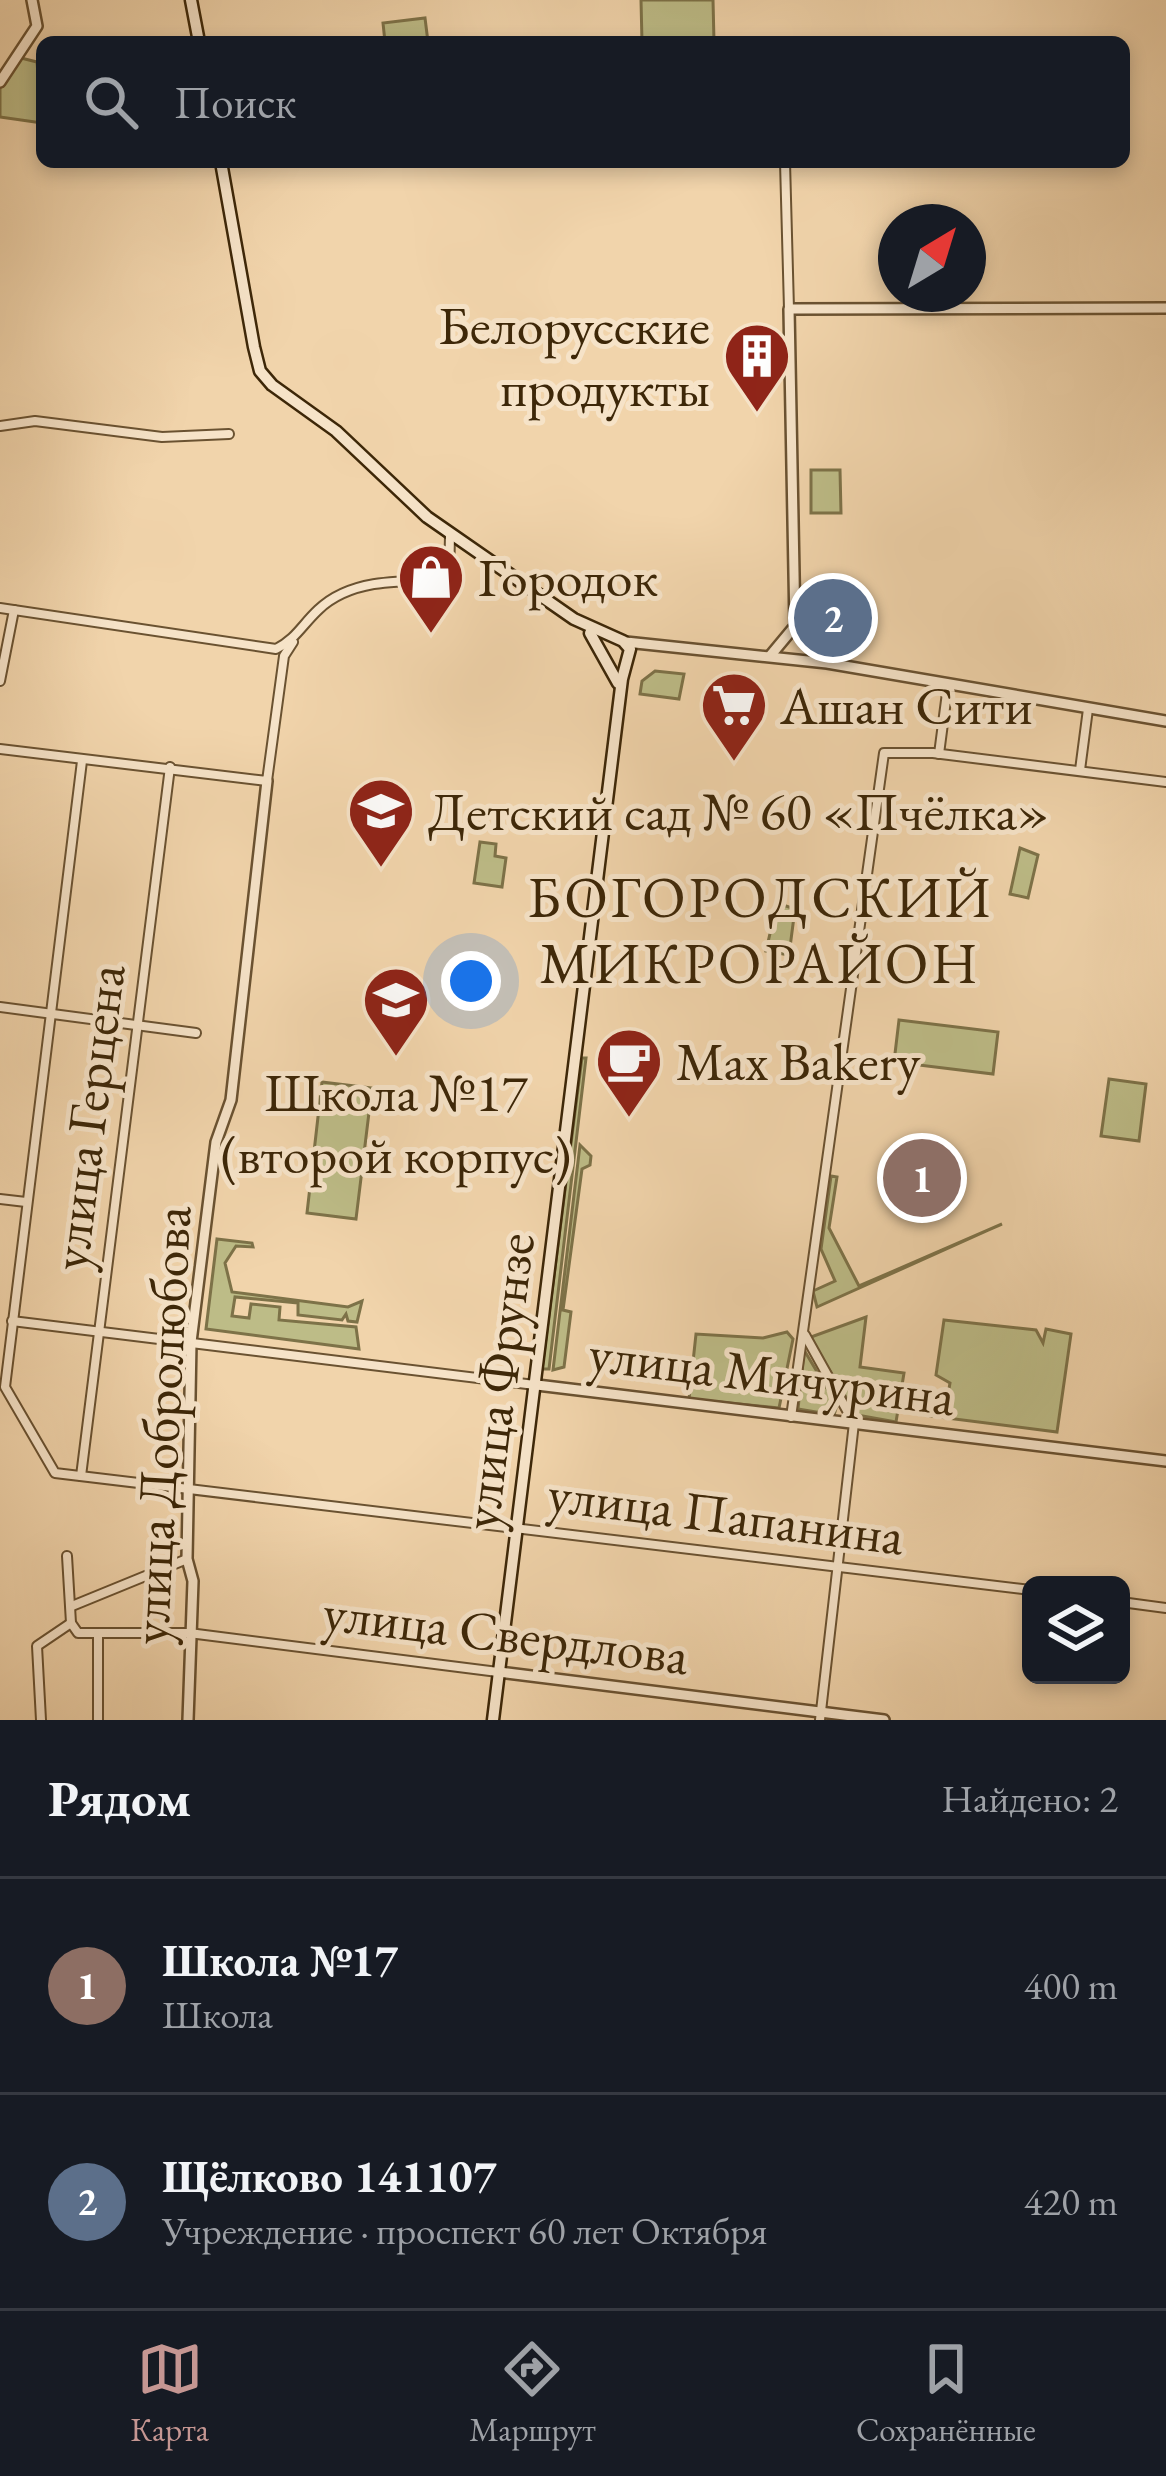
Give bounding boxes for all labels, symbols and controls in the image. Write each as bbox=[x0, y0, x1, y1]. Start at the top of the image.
search box bbox=[36, 36, 1130, 168]
icon: search bbox=[78, 69, 144, 135]
text: Поиск bbox=[174, 73, 296, 131]
north arrow bbox=[878, 204, 986, 312]
place label: Белорусские продукты bbox=[438, 290, 710, 422]
building icon: Белорусские продукты bbox=[722, 321, 792, 415]
shop icon: Городок bbox=[396, 542, 466, 636]
place label: Городок bbox=[478, 542, 658, 612]
pin: 2 bbox=[794, 573, 872, 663]
supermarket icon: Ашан Сити bbox=[699, 670, 769, 764]
place label: Ашан Сити bbox=[779, 670, 1033, 740]
school or university icon: Детский сад № 60 «Пчёлка» bbox=[346, 776, 416, 870]
place label: Детский сад № 60 «Пчёлка» bbox=[428, 776, 1049, 846]
district label: БОГОРОДСКИЙ МИКРОРАЙОН bbox=[527, 860, 993, 1000]
your location bbox=[441, 951, 501, 1011]
street label: улица Герцена bbox=[34, 960, 141, 1274]
school or university icon: Школа №17 (второй корпус) bbox=[361, 965, 431, 1059]
cafe icon: Max Bakery bbox=[594, 1026, 664, 1120]
place label: Max Bakery bbox=[676, 1026, 921, 1096]
place label: Школа №17 (второй корпус) bbox=[221, 1057, 571, 1189]
pin: 1 bbox=[883, 1133, 961, 1223]
street label: улица Добролюбова bbox=[114, 1204, 206, 1646]
street label: улица Фрунзе bbox=[444, 1229, 550, 1533]
street label: улица Мичурина bbox=[585, 1317, 959, 1431]
street label: улица Папанина bbox=[544, 1457, 908, 1571]
street label: улица Свердлова bbox=[319, 1576, 693, 1690]
map controls bbox=[1022, 1576, 1130, 1684]
button: layers bbox=[1022, 1576, 1130, 1684]
text: Рядом bbox=[48, 1765, 191, 1831]
text: Найдено: 2 bbox=[941, 1773, 1118, 1824]
text: Школа №17 bbox=[162, 1931, 398, 1989]
text: 1 bbox=[77, 1960, 97, 2011]
text: 400 m bbox=[1024, 1960, 1118, 2011]
text: Школа bbox=[162, 1989, 273, 2040]
text: Щёлково 141107 bbox=[162, 2147, 496, 2205]
text: 2 bbox=[77, 2176, 97, 2227]
text: 420 m bbox=[1024, 2176, 1118, 2227]
text: Учреждение · проспект 60 лет Октября bbox=[162, 2205, 767, 2256]
tab: Карта bbox=[130, 2336, 209, 2451]
tab: Маршрут bbox=[469, 2336, 596, 2451]
tab: Сохранённые bbox=[856, 2336, 1036, 2451]

